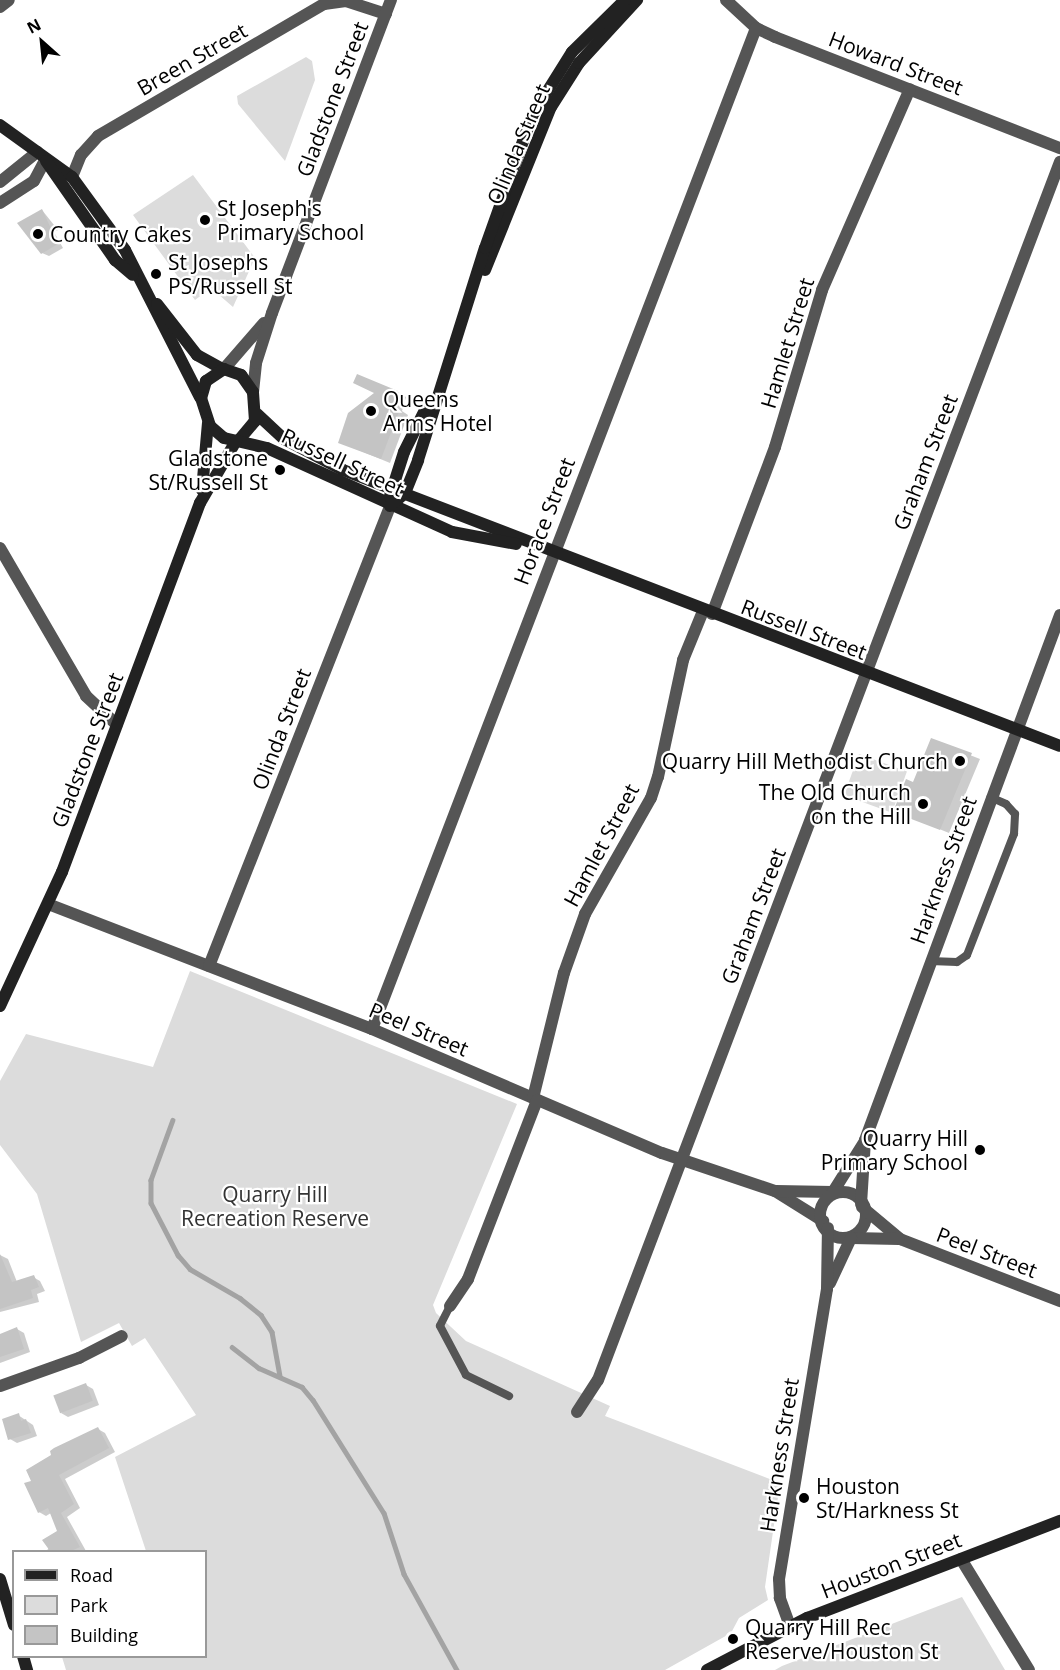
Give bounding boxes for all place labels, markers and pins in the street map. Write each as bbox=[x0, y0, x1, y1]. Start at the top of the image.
place label: St Joseph's Primary School bbox=[217, 195, 364, 245]
marker: St Joseph's Primary School bbox=[198, 213, 212, 227]
place label: Country Cakes bbox=[50, 221, 191, 247]
marker: Country Cakes bbox=[31, 227, 45, 241]
place label: St Josephs PS/Russell St bbox=[168, 249, 293, 299]
marker: St Josephs PS/Russell St bbox=[149, 267, 163, 281]
place label: Queens Arms Hotel bbox=[383, 386, 492, 436]
marker: Queens Arms Hotel bbox=[364, 404, 378, 418]
place label: Gladstone St/Russell St bbox=[149, 445, 268, 495]
marker: Gladstone St/Russell St bbox=[273, 463, 287, 477]
place label: Quarry Hill Methodist Church bbox=[662, 748, 948, 774]
marker: Quarry Hill Methodist Church bbox=[953, 754, 967, 768]
place label: The Old Church on the Hill bbox=[759, 779, 911, 829]
marker: The Old Church on the Hill bbox=[916, 797, 930, 811]
place label: Quarry Hill Primary School bbox=[821, 1125, 968, 1175]
marker: Quarry Hill Primary School bbox=[973, 1143, 987, 1157]
place label: Houston St/Harkness St bbox=[816, 1473, 959, 1523]
marker: Houston St/Harkness St bbox=[797, 1491, 811, 1505]
place label: Quarry Hill Rec Reserve/Houston St bbox=[745, 1614, 939, 1664]
marker: Quarry Hill Rec Reserve/Houston St bbox=[726, 1632, 740, 1646]

